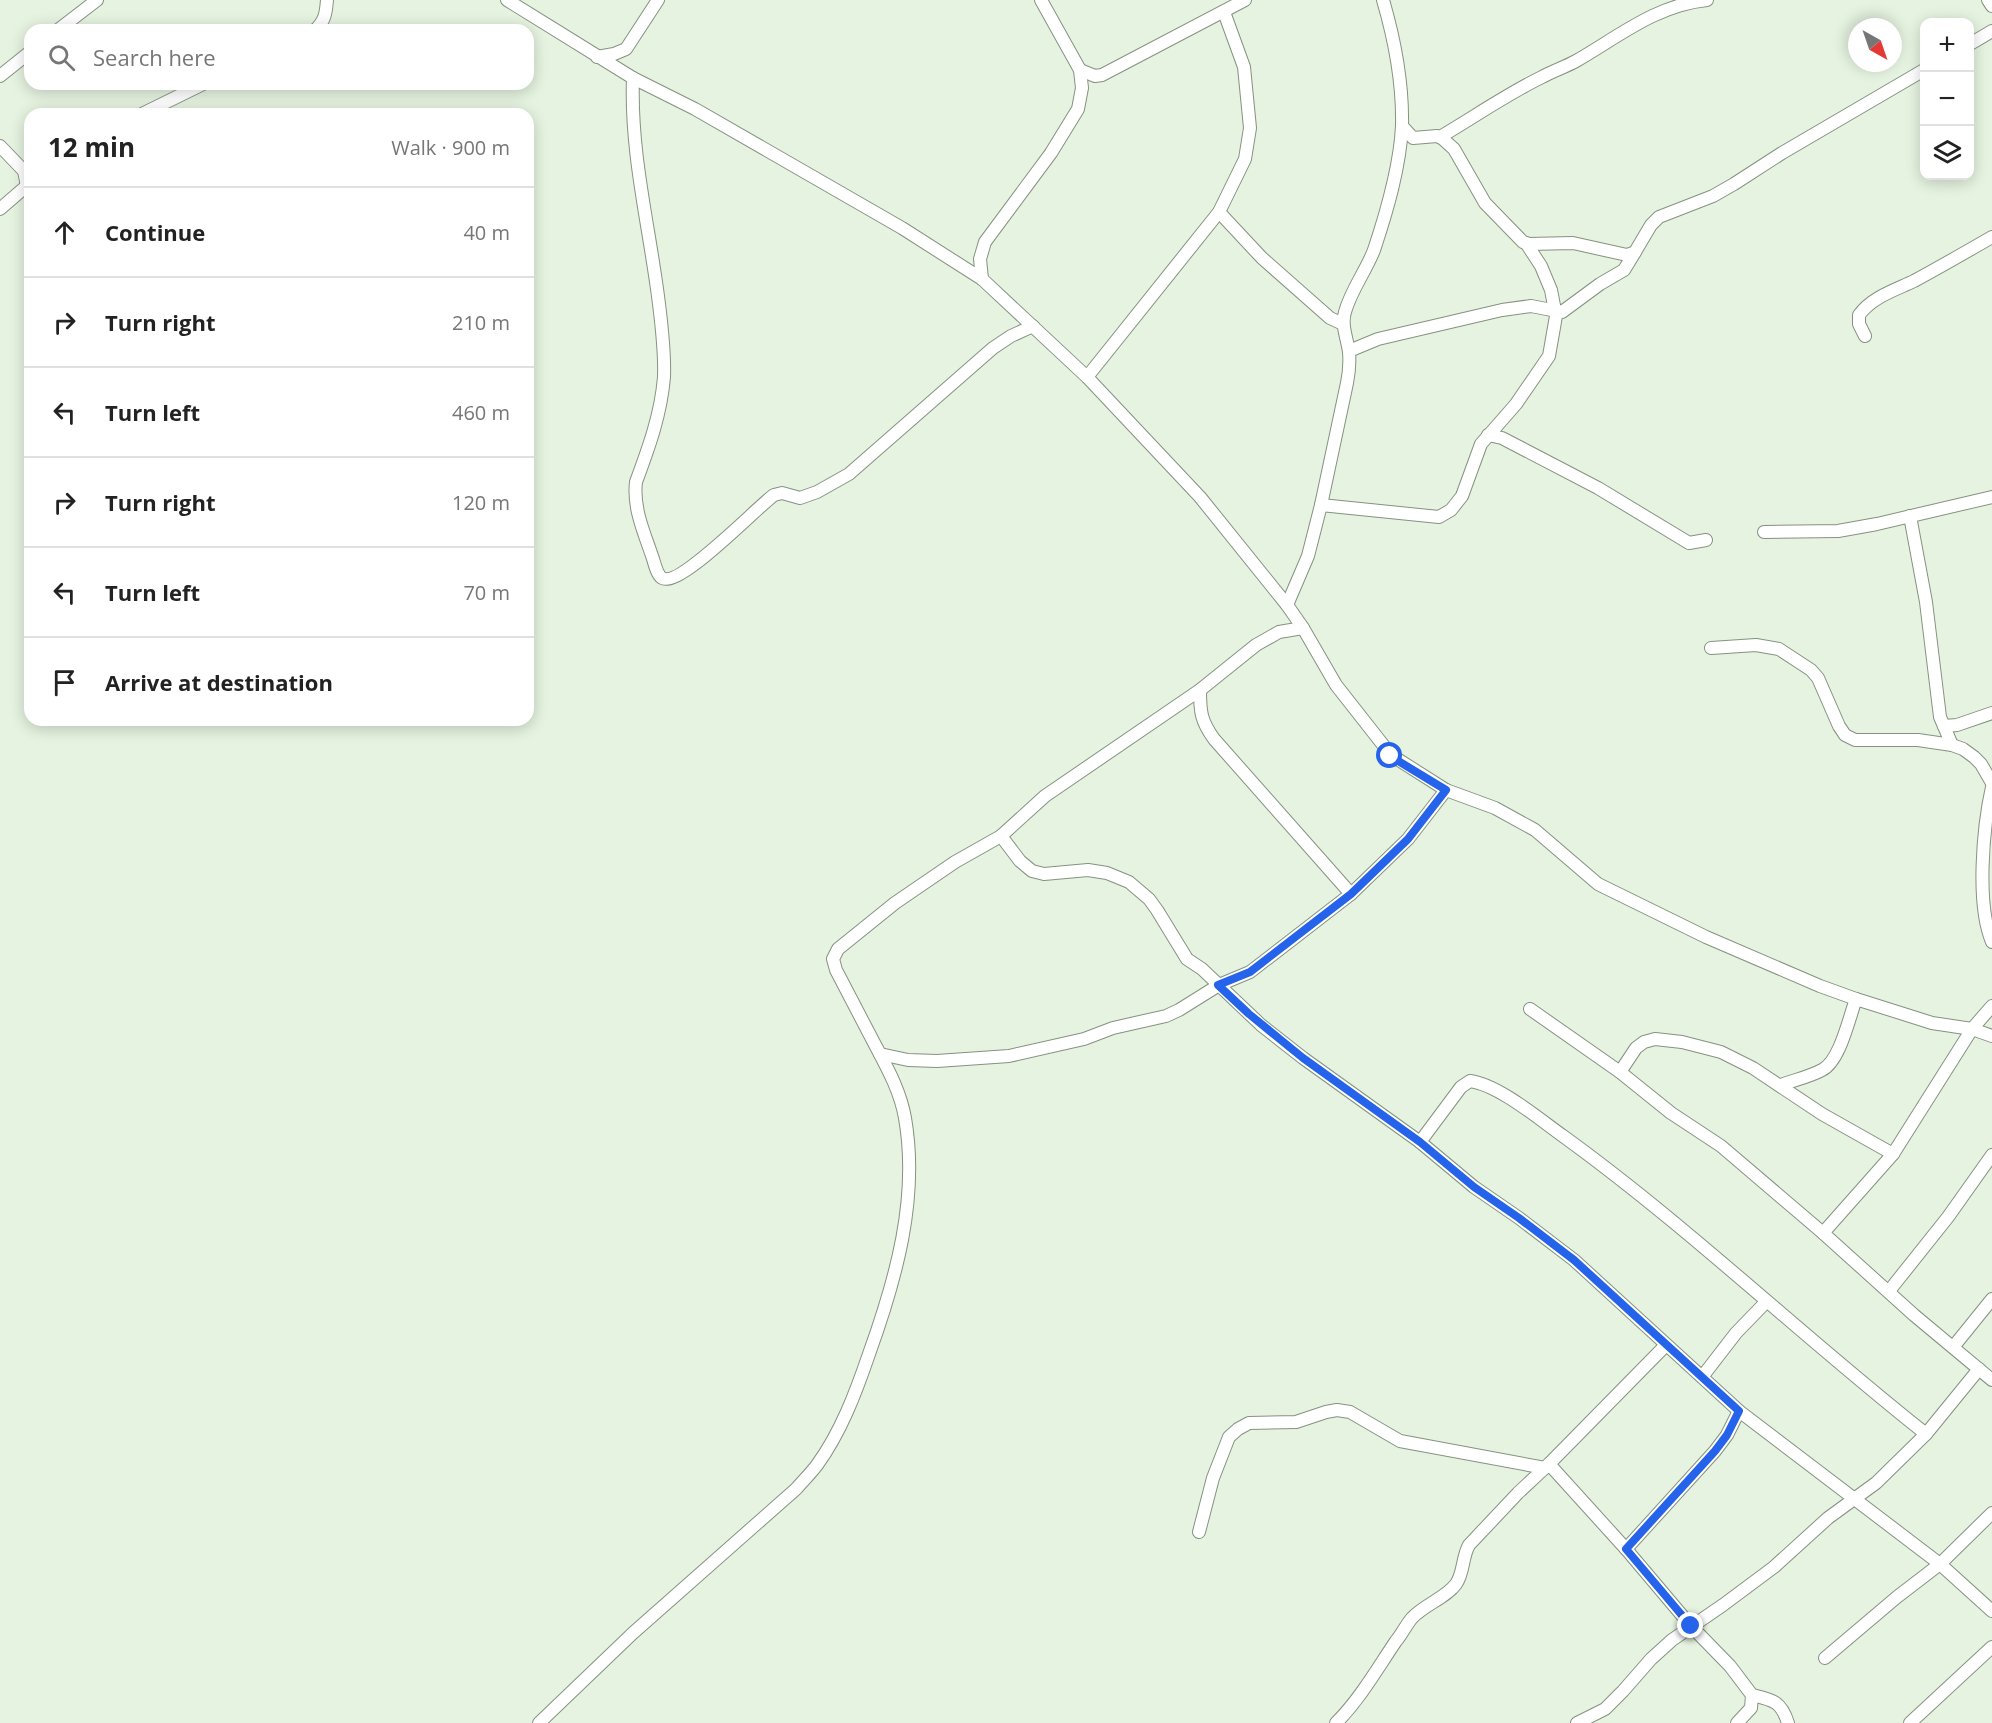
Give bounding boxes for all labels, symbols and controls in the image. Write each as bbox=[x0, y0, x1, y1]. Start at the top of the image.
north arrow bbox=[1848, 18, 1902, 72]
map controls bbox=[1920, 18, 1974, 180]
button: + bbox=[1920, 18, 1974, 72]
search box bbox=[24, 24, 534, 90]
icon: search bbox=[45, 41, 78, 74]
text: Search here bbox=[93, 42, 216, 72]
button: − bbox=[1920, 72, 1974, 126]
button: layers bbox=[1920, 126, 1974, 180]
text: 12 min bbox=[48, 129, 135, 165]
text: Walk · 900 m bbox=[391, 134, 510, 161]
icon: ahead bbox=[48, 216, 81, 249]
text: Continue bbox=[105, 217, 205, 247]
text: 40 m bbox=[463, 219, 510, 246]
icon: right bbox=[48, 306, 81, 339]
text: Turn right bbox=[105, 307, 216, 337]
text: 210 m bbox=[452, 309, 510, 336]
icon: left bbox=[48, 396, 81, 429]
text: Turn left bbox=[105, 397, 200, 427]
text: 460 m bbox=[452, 399, 510, 426]
icon: right bbox=[48, 486, 81, 519]
text: Turn right bbox=[105, 487, 216, 517]
text: 120 m bbox=[452, 489, 510, 516]
icon: left bbox=[48, 576, 81, 609]
text: Turn left bbox=[105, 577, 200, 607]
text: 70 m bbox=[463, 579, 510, 606]
icon: arrive bbox=[48, 666, 81, 699]
text: Arrive at destination bbox=[105, 667, 333, 697]
route start bbox=[1376, 742, 1402, 768]
route end bbox=[1677, 1612, 1703, 1638]

